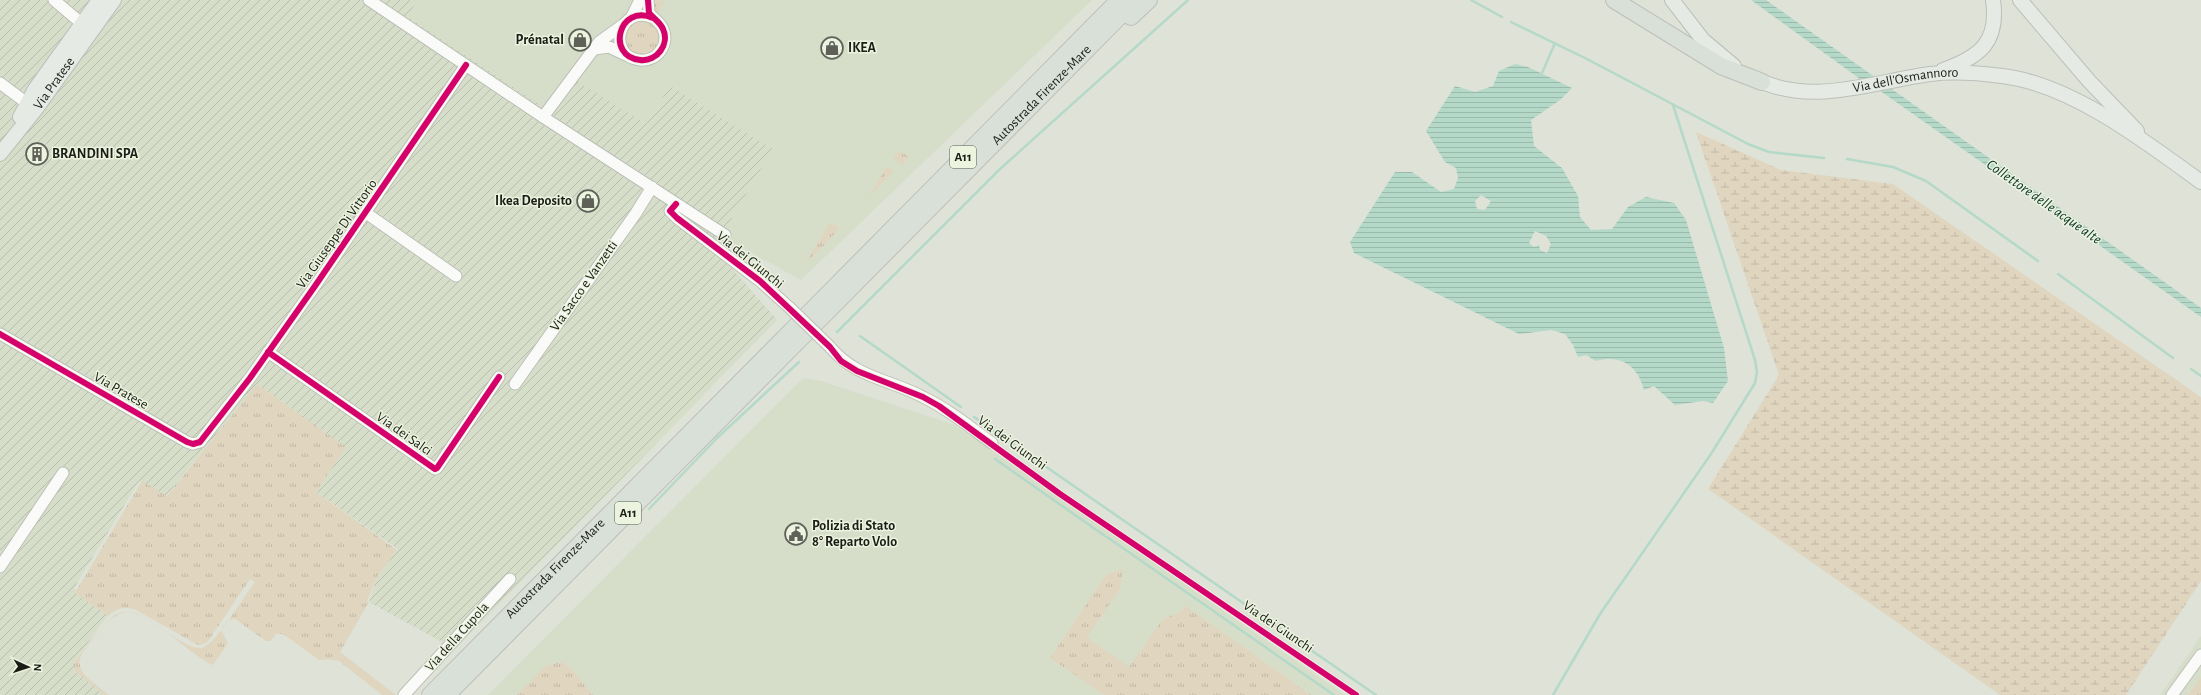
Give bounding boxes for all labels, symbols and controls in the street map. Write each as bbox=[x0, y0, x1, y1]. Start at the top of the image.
shop icon: Prénatal bbox=[567, 27, 593, 53]
place label: Prénatal bbox=[516, 33, 564, 47]
shop icon: IKEA bbox=[819, 35, 845, 61]
place label: IKEA bbox=[848, 41, 876, 55]
street label: Autostrada Firenze-Mare bbox=[989, 42, 1094, 148]
street label: Via Pratese bbox=[31, 55, 78, 112]
street label: Via dell'Osmannoro bbox=[1852, 66, 1959, 95]
building icon: BRANDINI SPA bbox=[24, 141, 50, 167]
road number: A11 bbox=[950, 146, 976, 168]
place label: BRANDINI SPA bbox=[52, 147, 139, 161]
water label: Collettore delle acque alte bbox=[1984, 157, 2104, 247]
street label: Via Giuseppe Di Vittorio bbox=[294, 177, 380, 291]
shop icon: Ikea Deposito bbox=[575, 188, 601, 214]
place label: Ikea Deposito bbox=[495, 194, 572, 208]
street label: Via dei Giunchi bbox=[714, 229, 786, 291]
street label: Via Sacco e Vanzetti bbox=[548, 238, 620, 334]
street label: Via Pratese bbox=[91, 370, 151, 412]
street label: Via dei Salci bbox=[374, 410, 434, 458]
street label: Via dei Giunchi bbox=[975, 413, 1049, 473]
road number: A11 bbox=[615, 502, 641, 524]
street label: Autostrada Firenze-Mare bbox=[503, 516, 608, 621]
place label: Polizia di Stato 8° Reparto Volo bbox=[812, 519, 897, 549]
public building icon: Polizia di Stato 8° Reparto Volo bbox=[783, 521, 809, 547]
street label: Via dei Giunchi bbox=[1240, 598, 1316, 656]
street label: Via della Cupola bbox=[422, 599, 492, 674]
north arrow bbox=[8, 647, 48, 687]
text: N bbox=[32, 663, 43, 672]

